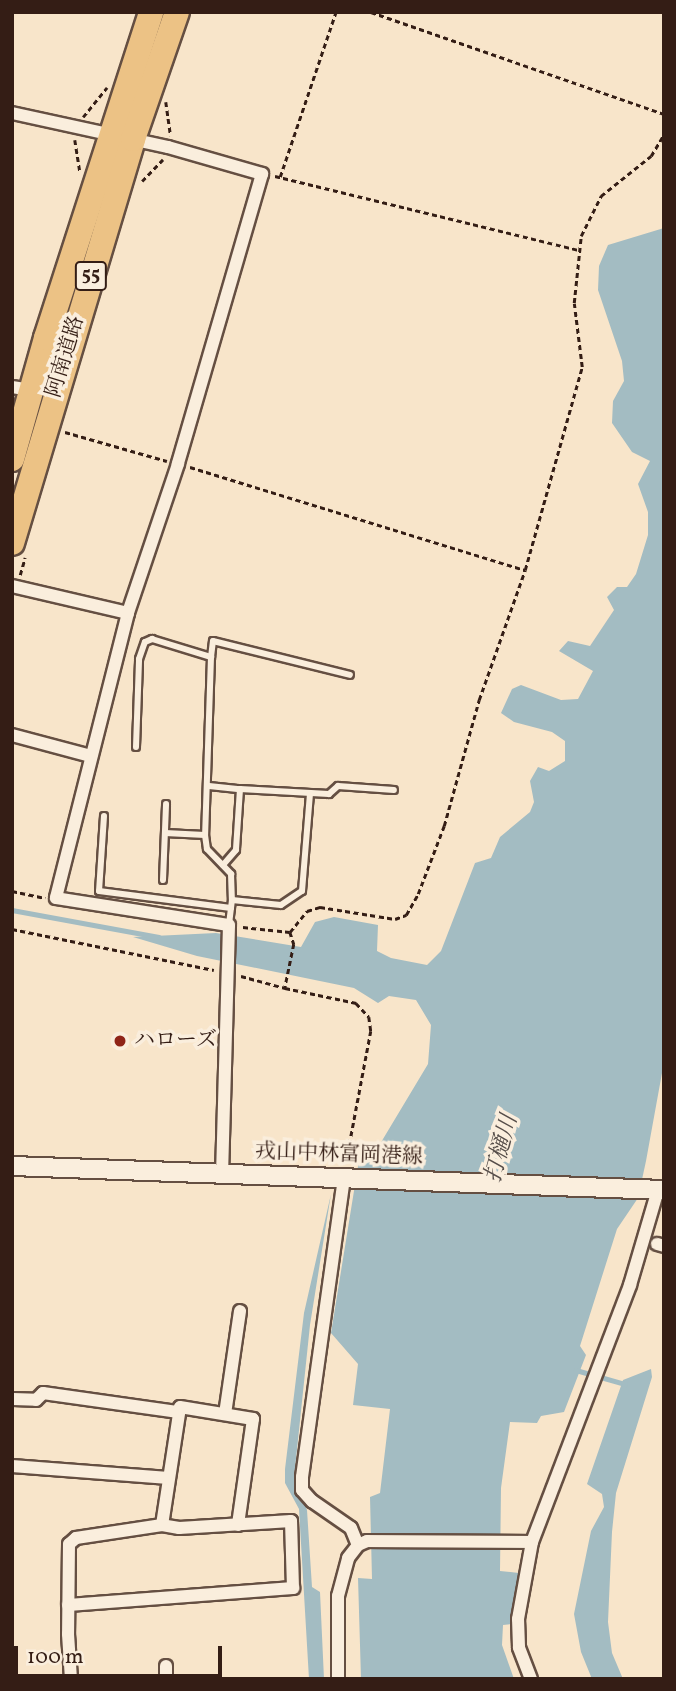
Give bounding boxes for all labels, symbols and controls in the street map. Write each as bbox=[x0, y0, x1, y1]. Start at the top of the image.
road number: 55 bbox=[74, 260, 108, 292]
street label: 阿南道路 bbox=[42, 313, 90, 401]
place label: ハローズ bbox=[134, 1028, 218, 1054]
marker: ハローズ bbox=[112, 1033, 128, 1049]
water label: 打樋川 bbox=[480, 1112, 524, 1186]
street label: 戎山中林富岡港線 bbox=[255, 1139, 423, 1171]
scale bar bbox=[18, 1632, 226, 1676]
text: 100 m bbox=[27, 1643, 84, 1672]

